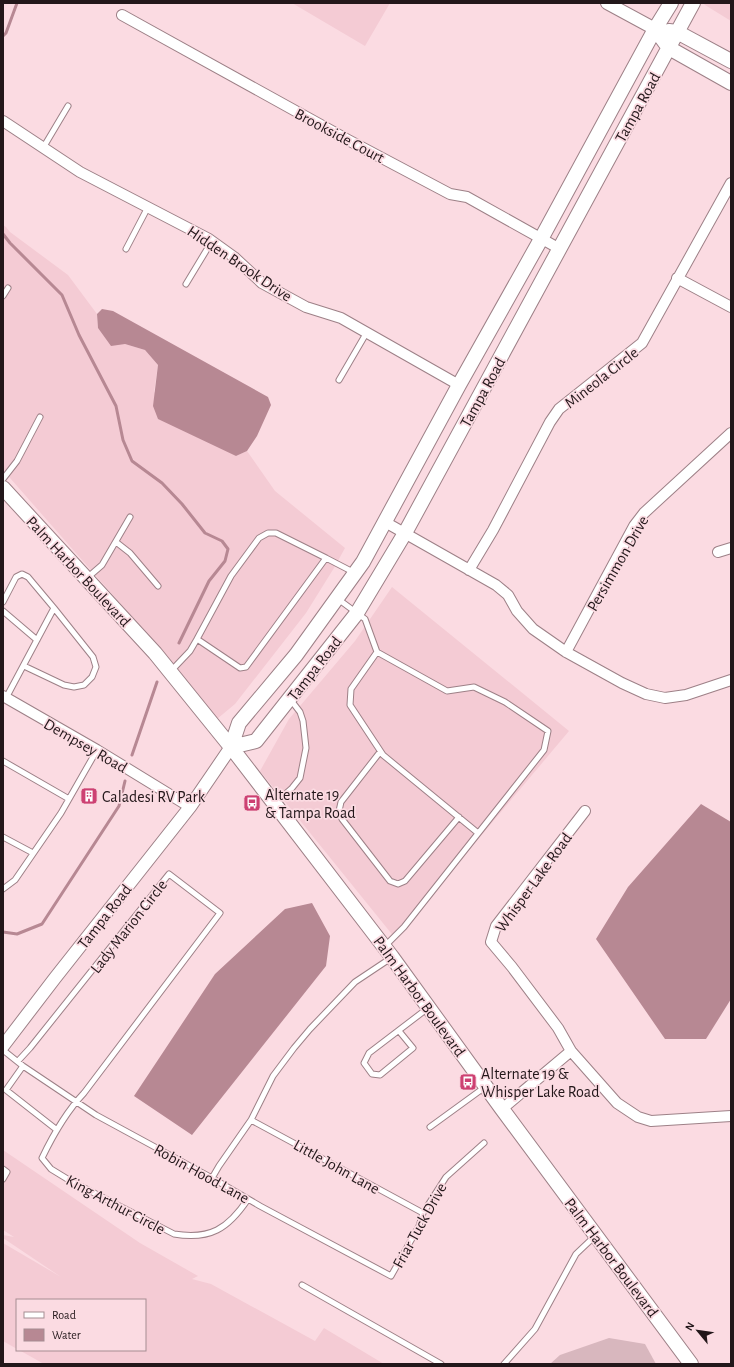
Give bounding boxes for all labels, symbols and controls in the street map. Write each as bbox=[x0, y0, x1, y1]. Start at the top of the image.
street label: Tampa Road bbox=[612, 70, 663, 145]
street label: Brookside Court bbox=[292, 106, 387, 166]
street label: Hidden Brook Drive bbox=[184, 223, 295, 305]
street label: Mineola Circle bbox=[562, 344, 642, 411]
street label: Tampa Road bbox=[457, 355, 508, 430]
street label: Palm Harbor Boulevard bbox=[23, 513, 133, 630]
street label: Persimmon Drive bbox=[584, 513, 652, 614]
street label: Tampa Road bbox=[285, 633, 345, 704]
street label: Dempsey Road bbox=[41, 716, 130, 777]
building icon: Caladesi RV Park bbox=[79, 786, 99, 806]
place label: Alternate 19 & Tampa Road bbox=[265, 787, 356, 821]
place label: Caladesi RV Park bbox=[102, 789, 206, 805]
bus stop icon: Alternate 19 & Tampa Road bbox=[242, 793, 262, 813]
street label: Whisper Lake Road bbox=[493, 830, 575, 935]
street label: Lady Marion Circle bbox=[87, 877, 171, 977]
street label: Tampa Road bbox=[75, 881, 135, 952]
street label: Palm Harbor Boulevard bbox=[370, 933, 468, 1060]
place label: Alternate 19 & Whisper Lake Road bbox=[481, 1066, 600, 1100]
bus stop icon: Alternate 19 & Whisper Lake Road bbox=[458, 1072, 478, 1092]
street label: Little John Lane bbox=[291, 1137, 382, 1197]
street label: Robin Hood Lane bbox=[151, 1141, 252, 1207]
street label: King Arthur Circle bbox=[63, 1172, 168, 1238]
street label: Friar Tuck Drive bbox=[390, 1180, 450, 1271]
street label: Palm Harbor Boulevard bbox=[561, 1195, 661, 1320]
legend bbox=[16, 1299, 146, 1351]
text: Road bbox=[52, 1309, 76, 1321]
north arrow bbox=[678, 1311, 718, 1351]
text: N bbox=[683, 1320, 696, 1332]
text: Water bbox=[52, 1329, 81, 1341]

